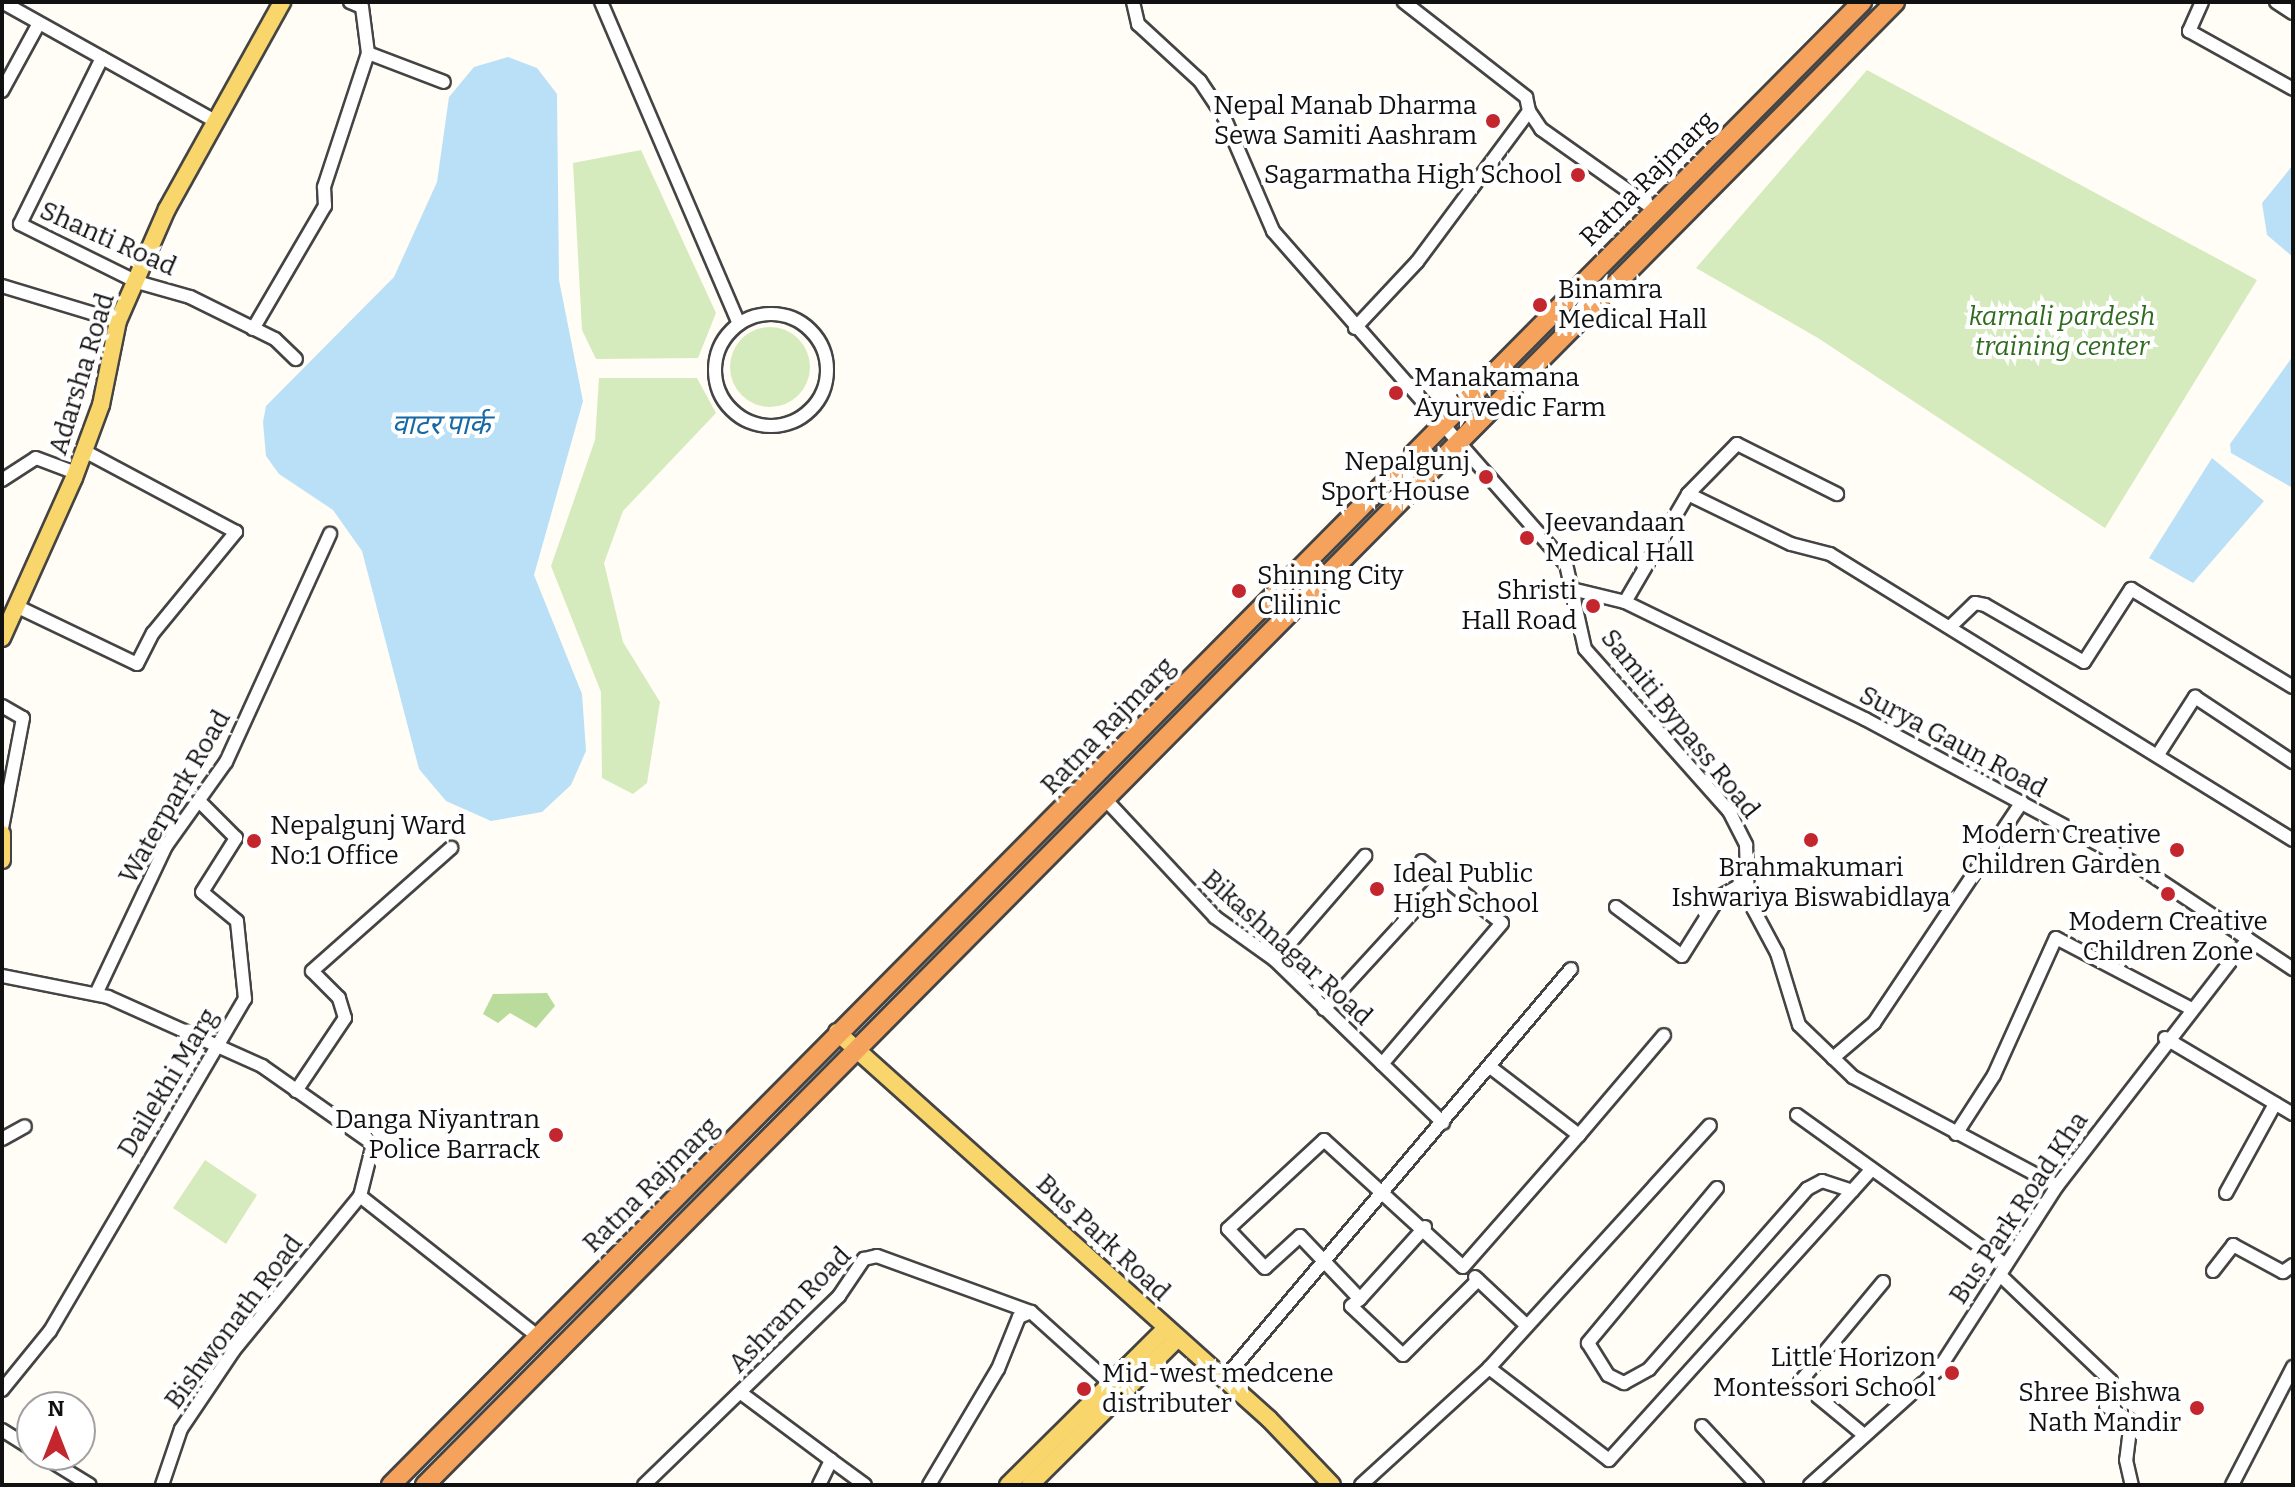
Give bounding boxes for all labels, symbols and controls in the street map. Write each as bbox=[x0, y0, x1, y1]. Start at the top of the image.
place label: Nepal Manab Dharma Sewa Samiti Aashram bbox=[1213, 90, 1477, 152]
street label: Ratna Rajmarg bbox=[1574, 105, 1722, 253]
marker: Nepal Manab Dharma Sewa Samiti Aashram bbox=[1484, 112, 1502, 130]
place label: Sagarmatha High School bbox=[1264, 159, 1562, 191]
marker: Sagarmatha High School bbox=[1569, 166, 1587, 184]
street label: Shanti Road bbox=[35, 195, 181, 283]
place label: Binamra Medical Hall bbox=[1558, 274, 1707, 336]
street label: Adarsha Road bbox=[43, 289, 121, 459]
marker: Binamra Medical Hall bbox=[1529, 294, 1551, 316]
park label: karnali pardesh training center bbox=[1969, 301, 2155, 362]
place label: Manakamana Ayurvedic Farm bbox=[1414, 362, 1606, 424]
marker: Manakamana Ayurvedic Farm bbox=[1385, 382, 1407, 404]
water label: वाटर पार्क bbox=[392, 408, 490, 442]
place label: Nepalgunj Sport House bbox=[1321, 446, 1470, 508]
marker: Nepalgunj Sport House bbox=[1477, 468, 1495, 486]
place label: Jeevandaan Medical Hall bbox=[1545, 507, 1694, 568]
marker: Jeevandaan Medical Hall bbox=[1516, 527, 1538, 549]
place label: Shining City Clilinic bbox=[1257, 560, 1404, 622]
place label: Shristi Hall Road bbox=[1461, 575, 1577, 636]
marker: Shining City Clilinic bbox=[1228, 580, 1250, 602]
marker: Shristi Hall Road bbox=[1584, 597, 1602, 615]
street label: Samiti Bypass Road bbox=[1594, 623, 1766, 825]
street label: Ratna Rajmarg bbox=[1035, 651, 1181, 801]
street label: Surya Gaun Road bbox=[1854, 679, 2052, 805]
street label: Waterpark Road bbox=[113, 705, 237, 889]
place label: Nepalgunj Ward No:1 Office bbox=[270, 810, 466, 872]
place label: Modern Creative Children Garden bbox=[1961, 819, 2161, 880]
marker: Brahmakumari Ishwariya Biswabidlaya bbox=[1802, 831, 1820, 849]
marker: Nepalgunj Ward No:1 Office bbox=[245, 832, 263, 850]
marker: Modern Creative Children Garden bbox=[2168, 841, 2186, 859]
place label: Brahmakumari Ishwariya Biswabidlaya bbox=[1671, 852, 1951, 914]
place label: Ideal Public High School bbox=[1393, 858, 1539, 920]
street label: Bikashnagar Road bbox=[1196, 864, 1378, 1032]
marker: Ideal Public High School bbox=[1368, 880, 1386, 898]
marker: Modern Creative Children Zone bbox=[2159, 885, 2177, 903]
place label: Modern Creative Children Zone bbox=[2068, 906, 2268, 968]
street label: Dailekhi Marg bbox=[111, 1003, 225, 1163]
place label: Danga Niyantran Police Barrack bbox=[335, 1104, 540, 1166]
street label: Bus Park Road Kha bbox=[1943, 1106, 2095, 1310]
street label: Ratna Rajmarg bbox=[577, 1111, 725, 1259]
marker: Danga Niyantran Police Barrack bbox=[547, 1126, 565, 1144]
street label: Bus Park Road bbox=[1030, 1168, 1176, 1308]
street label: Bishwonath Road bbox=[158, 1229, 310, 1415]
street label: Ashram Road bbox=[722, 1241, 858, 1379]
place label: Little Horizon Montessori School bbox=[1713, 1342, 1936, 1404]
place label: Mid-west medcene distributer bbox=[1102, 1358, 1334, 1420]
marker: Little Horizon Montessori School bbox=[1943, 1364, 1961, 1382]
place label: Shree Bishwa Nath Mandir bbox=[2018, 1377, 2181, 1438]
marker: Mid-west medcene distributer bbox=[1073, 1378, 1095, 1400]
north arrow bbox=[16, 1391, 96, 1471]
text: N bbox=[48, 1395, 64, 1422]
marker: Shree Bishwa Nath Mandir bbox=[2188, 1399, 2206, 1417]

